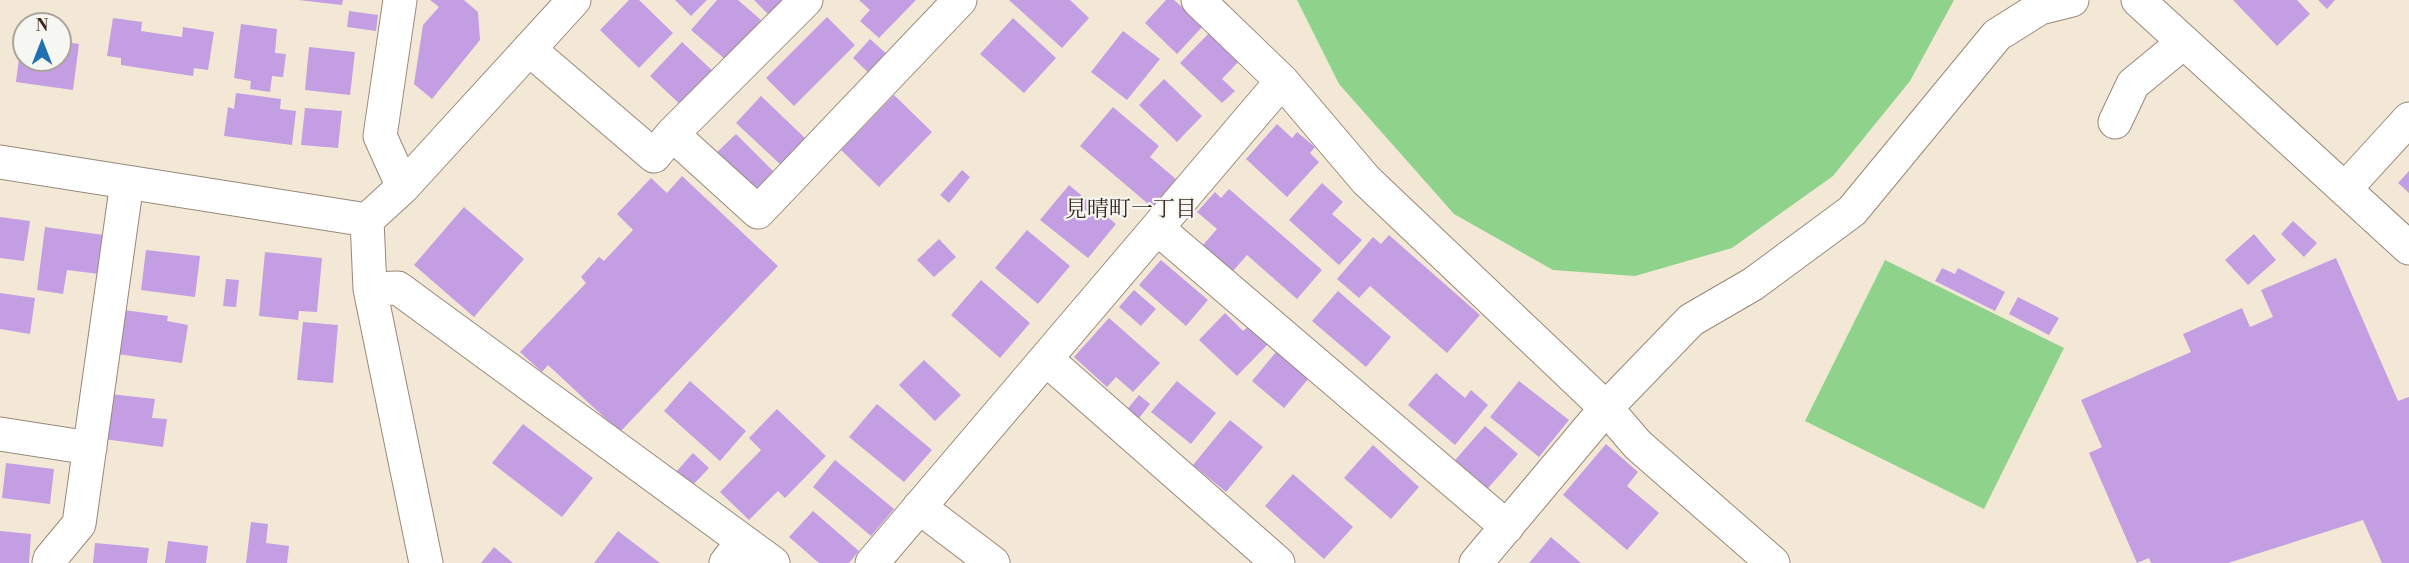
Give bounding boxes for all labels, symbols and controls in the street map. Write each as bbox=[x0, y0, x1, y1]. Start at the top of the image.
north arrow bbox=[12, 12, 72, 72]
text: N bbox=[36, 16, 48, 36]
district label: 見晴町一丁目 bbox=[1065, 198, 1197, 224]

